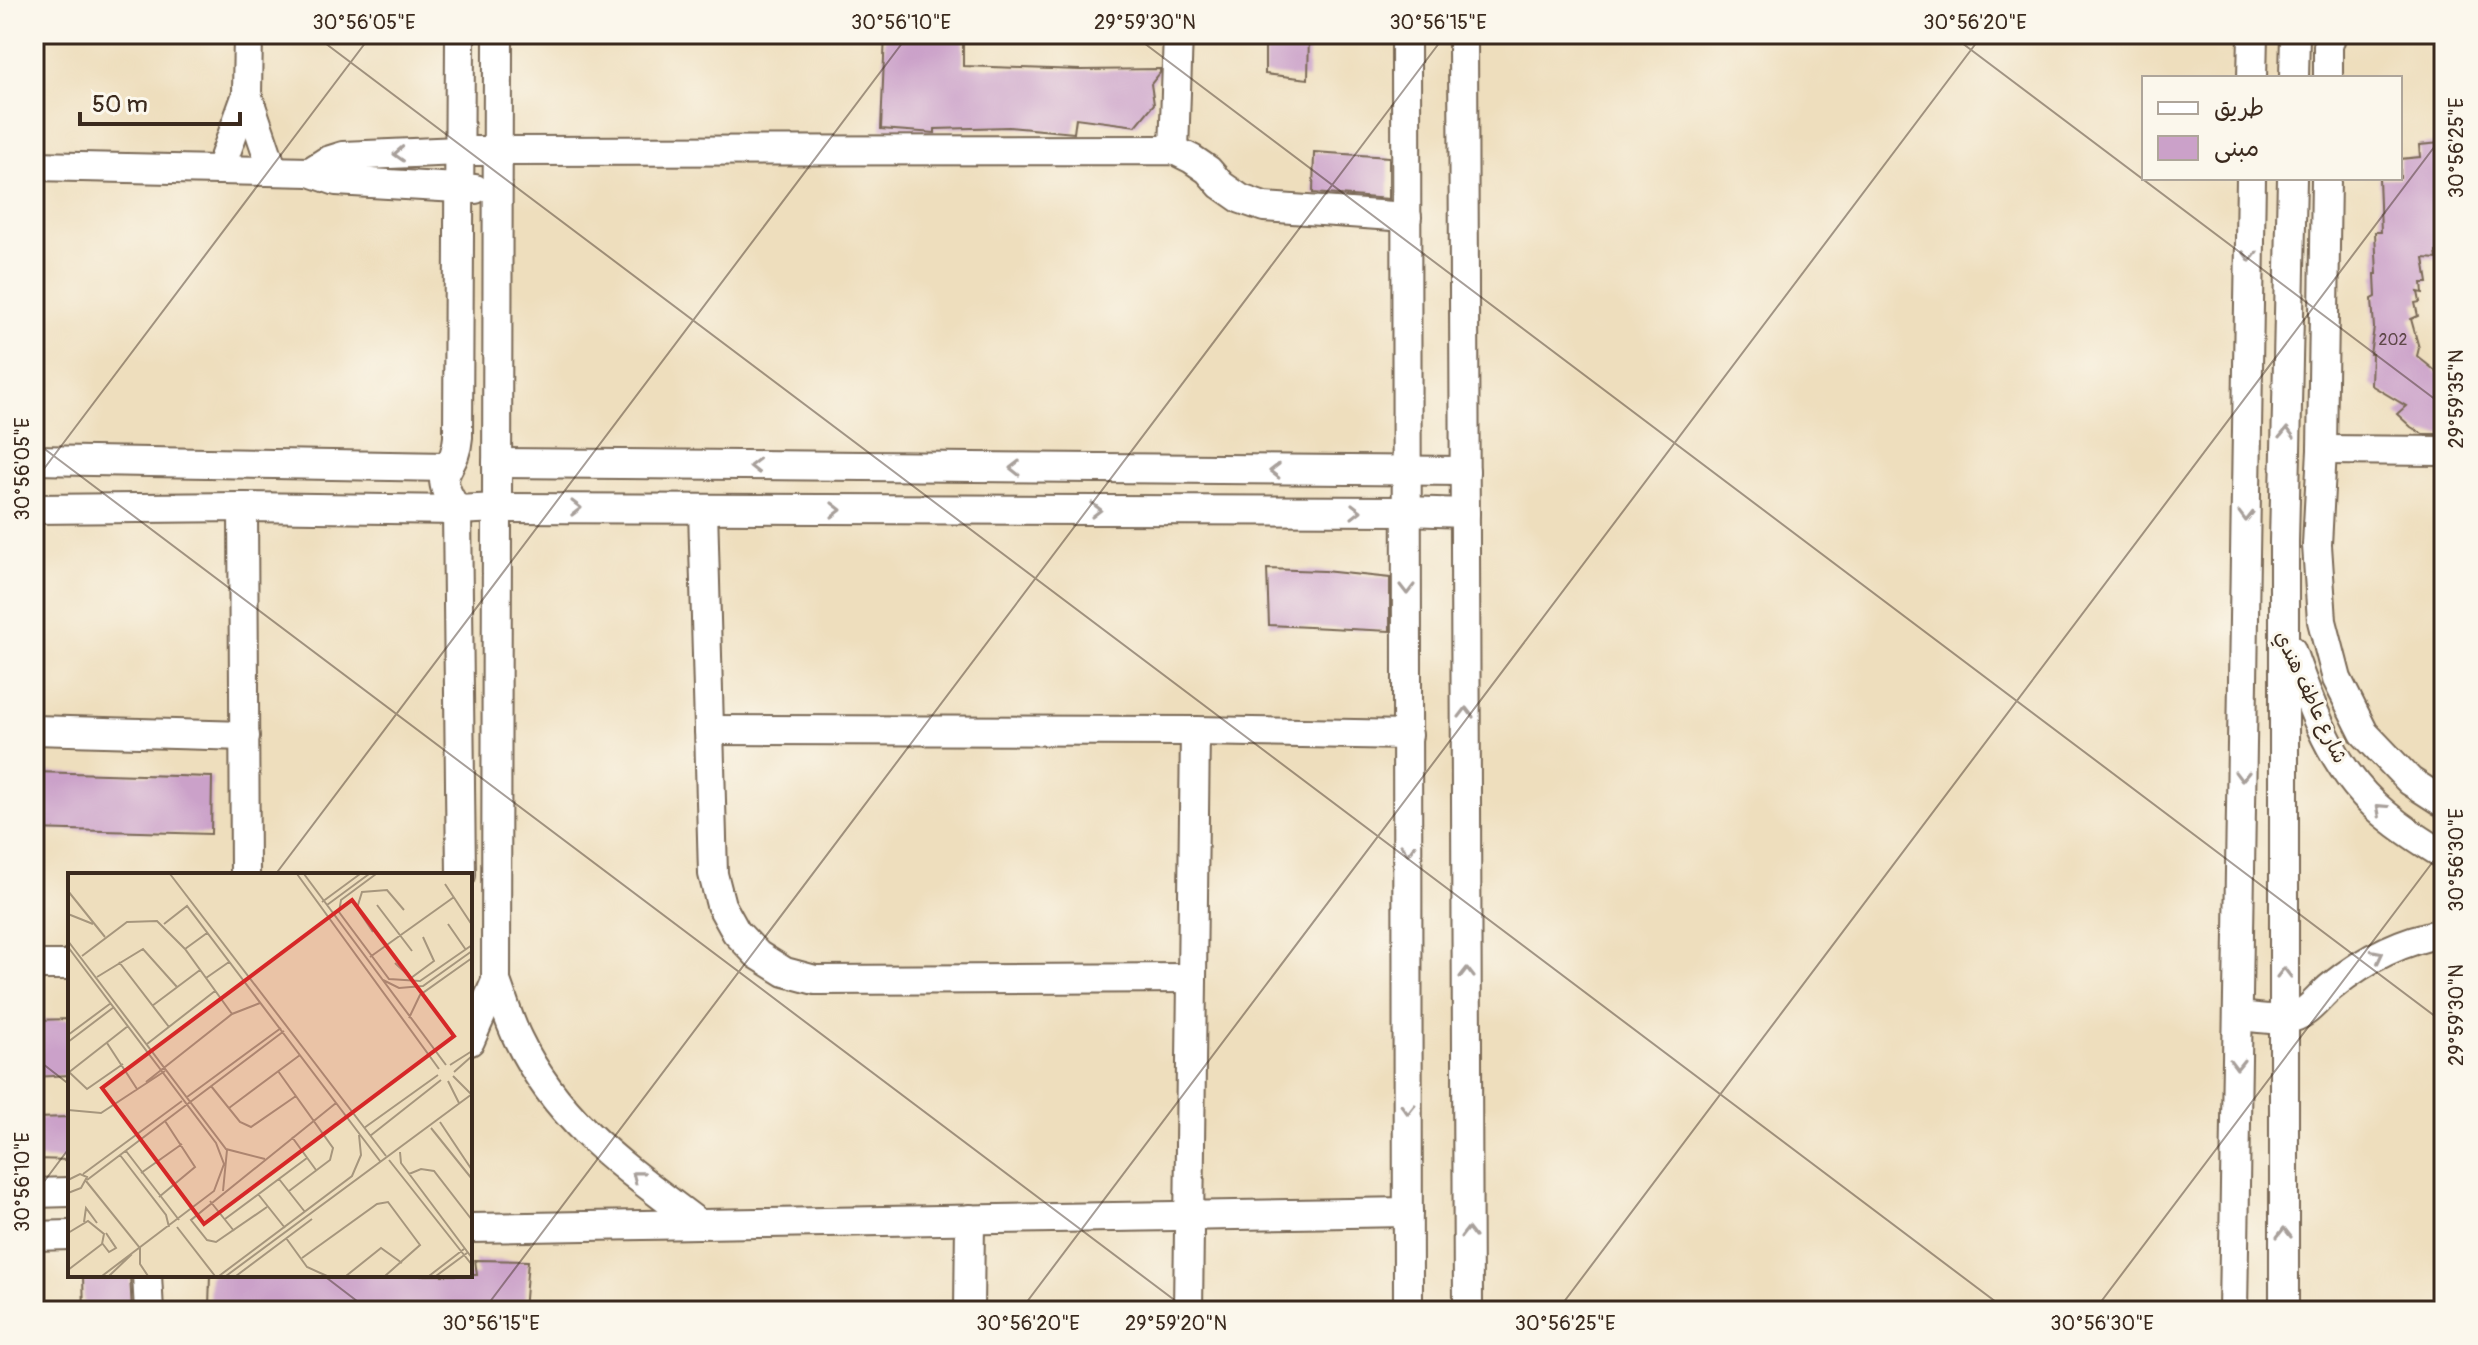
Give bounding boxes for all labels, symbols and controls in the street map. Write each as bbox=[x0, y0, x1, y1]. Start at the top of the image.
text: 30°56'05"E bbox=[312, 10, 416, 35]
text: 30°56'10"E bbox=[851, 10, 951, 35]
text: 29°59'30"N bbox=[1094, 10, 1196, 35]
text: 30°56'15"E bbox=[1389, 10, 1487, 35]
text: 30°56'20"E bbox=[1923, 10, 2027, 35]
scale bar bbox=[80, 76, 240, 126]
legend bbox=[2142, 76, 2402, 180]
text: 50 m bbox=[92, 90, 148, 119]
text: طريق bbox=[2214, 94, 2264, 123]
text: 30°56'25"E bbox=[2444, 98, 2469, 198]
text: مبنى bbox=[2214, 134, 2259, 163]
one-way arrow bbox=[392, 145, 405, 162]
one-way arrow bbox=[2241, 250, 2258, 263]
house number: 202 bbox=[2379, 330, 2407, 350]
text: 29°59'35"N bbox=[2444, 350, 2469, 448]
text: 30°56'05"E bbox=[10, 417, 35, 521]
one-way arrow bbox=[2278, 426, 2296, 439]
one-way arrow bbox=[748, 457, 761, 475]
one-way arrow bbox=[1008, 459, 1021, 477]
one-way arrow bbox=[1268, 462, 1281, 480]
one-way arrow bbox=[570, 499, 583, 517]
one-way arrow bbox=[830, 501, 843, 519]
one-way arrow bbox=[1090, 501, 1103, 519]
one-way arrow bbox=[1350, 502, 1363, 520]
one-way arrow bbox=[2237, 510, 2255, 523]
one-way arrow bbox=[1398, 583, 1416, 596]
street label: شارع عاطف هندي bbox=[2268, 627, 2353, 768]
one-way arrow bbox=[1457, 706, 1475, 719]
one-way arrow bbox=[2233, 770, 2250, 783]
one-way arrow bbox=[2376, 804, 2390, 818]
text: 30°56'30"E bbox=[2444, 808, 2469, 912]
one-way arrow bbox=[1399, 843, 1417, 856]
inset map bbox=[68, 873, 472, 1277]
one-way arrow bbox=[2369, 949, 2384, 965]
text: 29°59'30"N bbox=[2444, 964, 2469, 1066]
one-way arrow bbox=[1458, 966, 1476, 979]
one-way arrow bbox=[2275, 966, 2293, 979]
one-way arrow bbox=[2228, 1058, 2245, 1071]
one-way arrow bbox=[1399, 1103, 1417, 1116]
text: 30°56'10"E bbox=[10, 1132, 35, 1232]
one-way arrow bbox=[632, 1171, 646, 1186]
one-way arrow bbox=[1459, 1226, 1477, 1239]
one-way arrow bbox=[2275, 1226, 2293, 1239]
text: 30°56'15"E bbox=[442, 1311, 540, 1336]
text: 30°56'20"E bbox=[976, 1311, 1080, 1336]
text: 29°59'20"N bbox=[1125, 1311, 1227, 1336]
text: 30°56'25"E bbox=[1515, 1311, 1615, 1336]
text: 30°56'30"E bbox=[2050, 1311, 2154, 1336]

